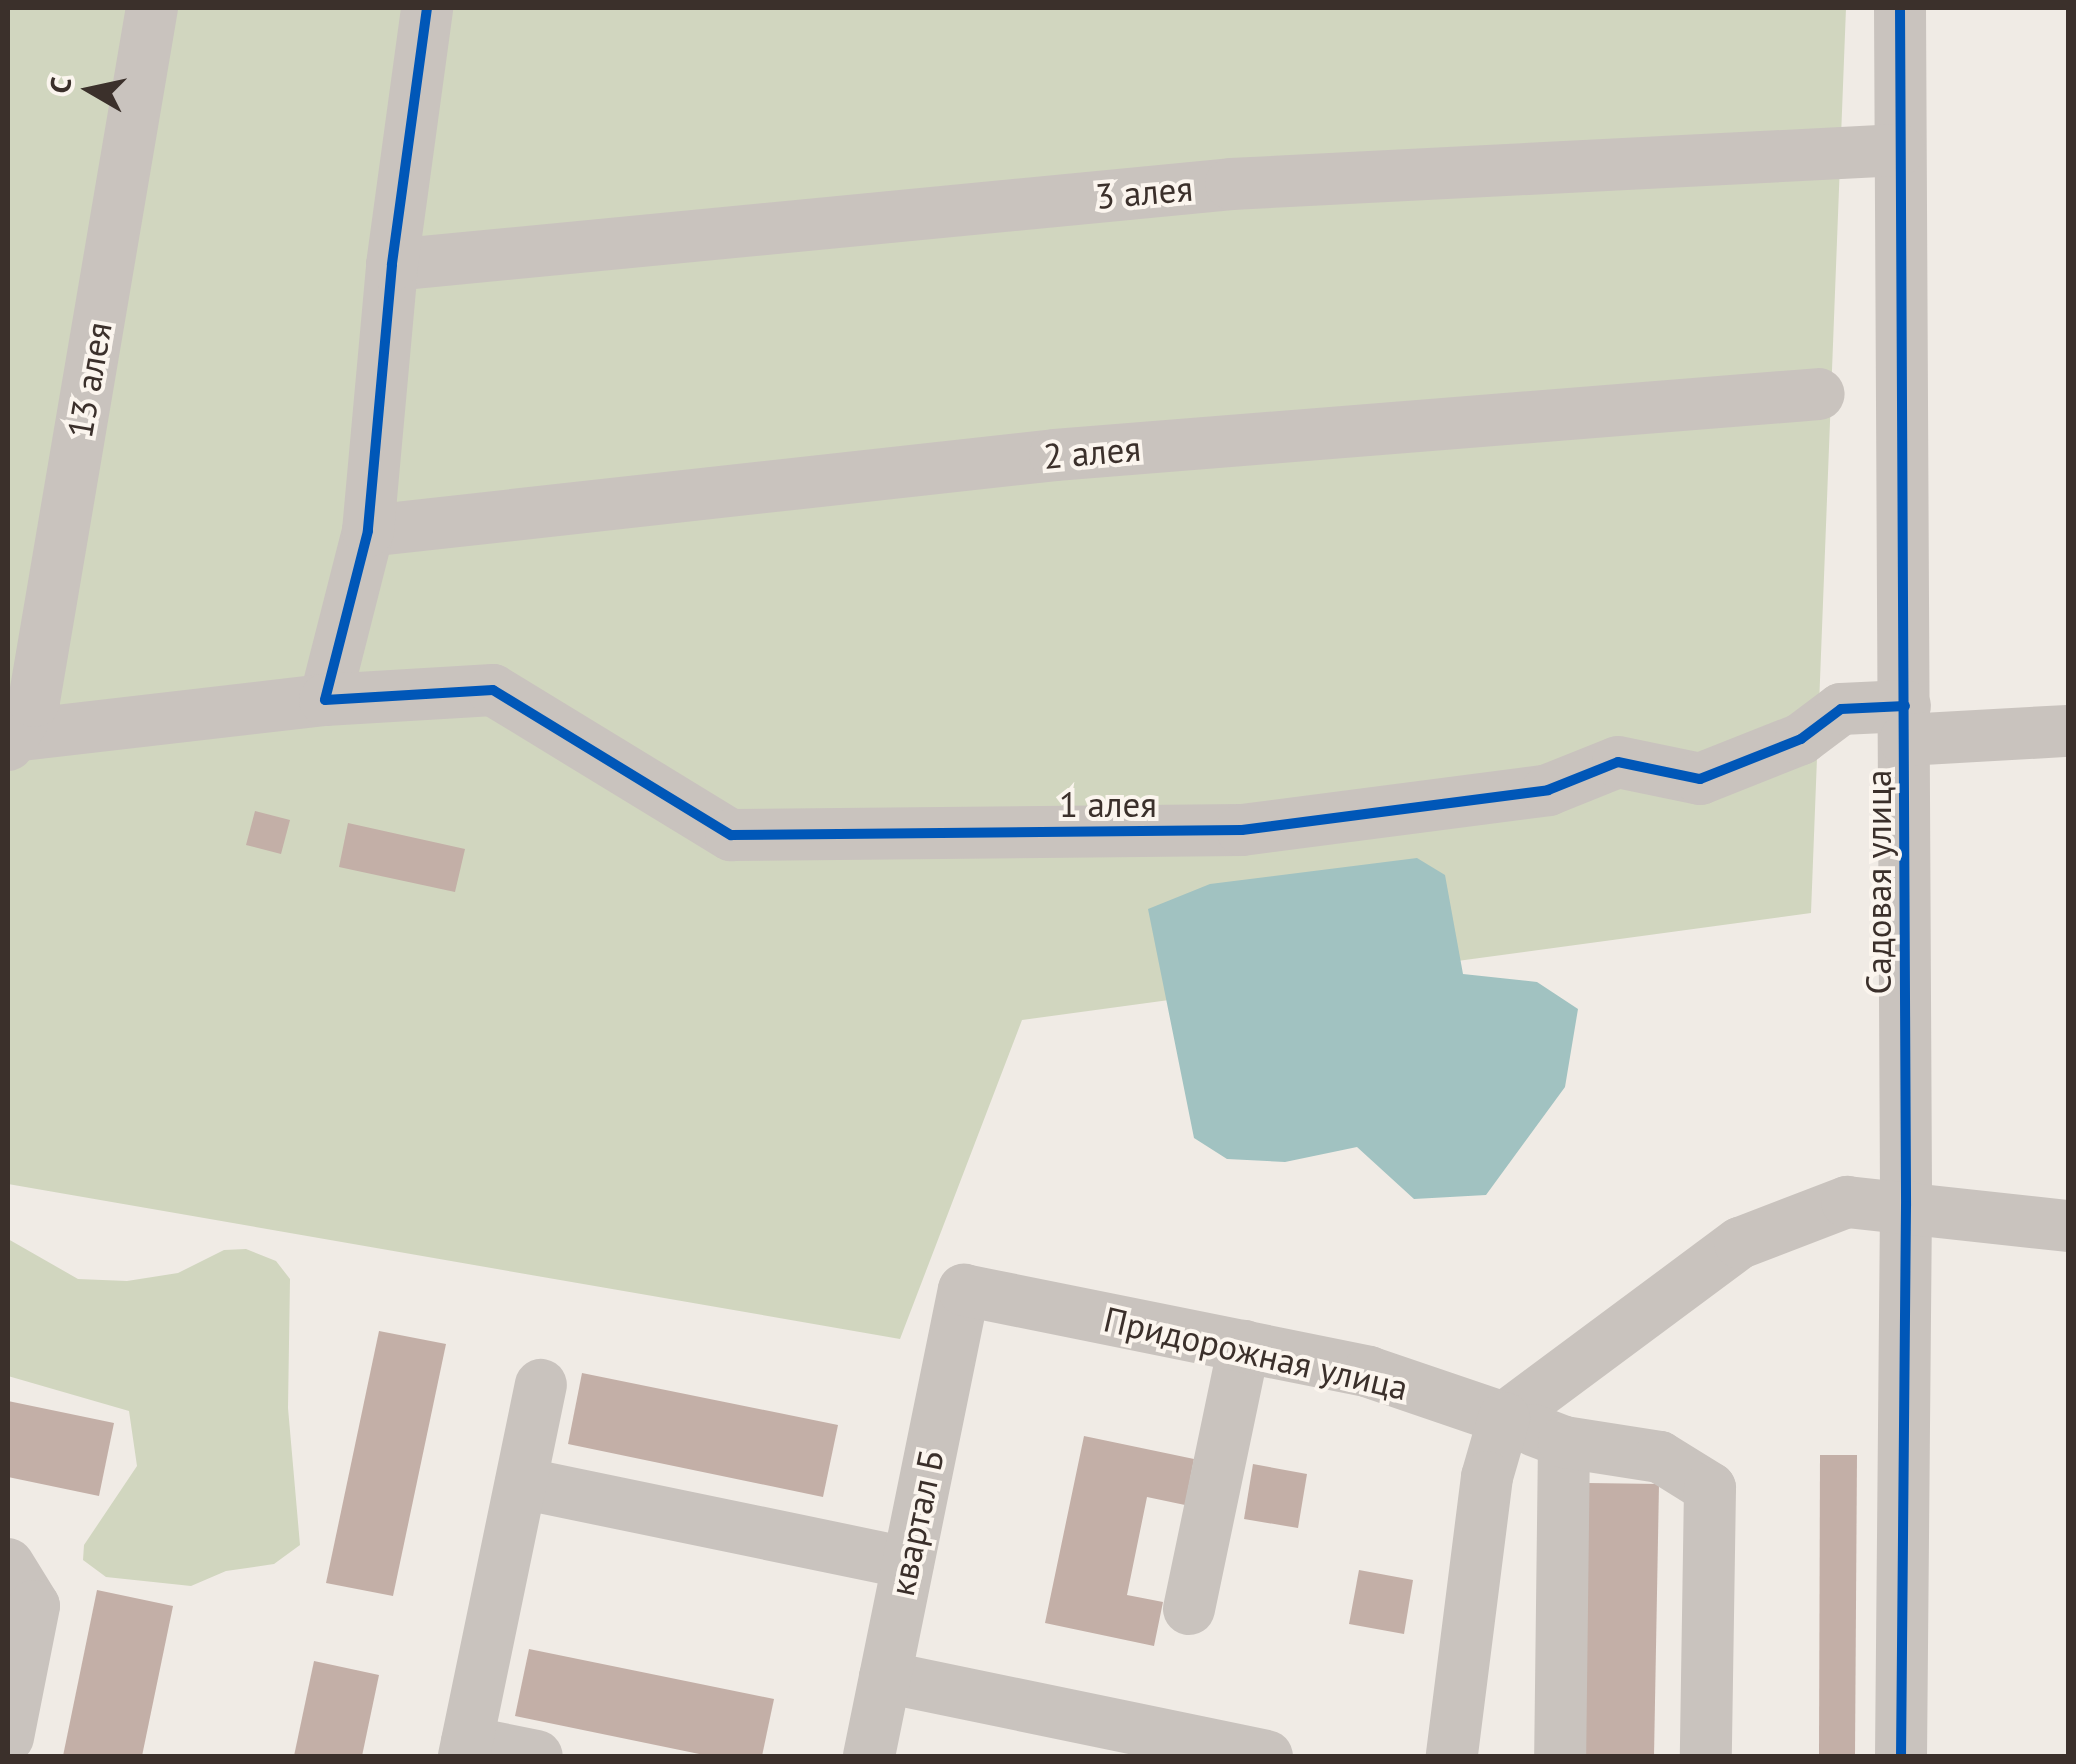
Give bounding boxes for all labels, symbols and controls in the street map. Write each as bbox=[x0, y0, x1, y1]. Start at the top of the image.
north arrow bbox=[40, 40, 140, 140]
text: С bbox=[40, 75, 79, 96]
street label: 3 алея bbox=[1093, 167, 1195, 217]
street label: 13 алея bbox=[58, 319, 120, 441]
street label: 2 алея bbox=[1041, 427, 1143, 477]
street label: Садовая улица bbox=[1857, 770, 1899, 994]
street label: 1 алея bbox=[1059, 783, 1157, 825]
street label: Придорожная улица bbox=[1100, 1298, 1412, 1408]
street label: квартал Б bbox=[880, 1447, 952, 1599]

